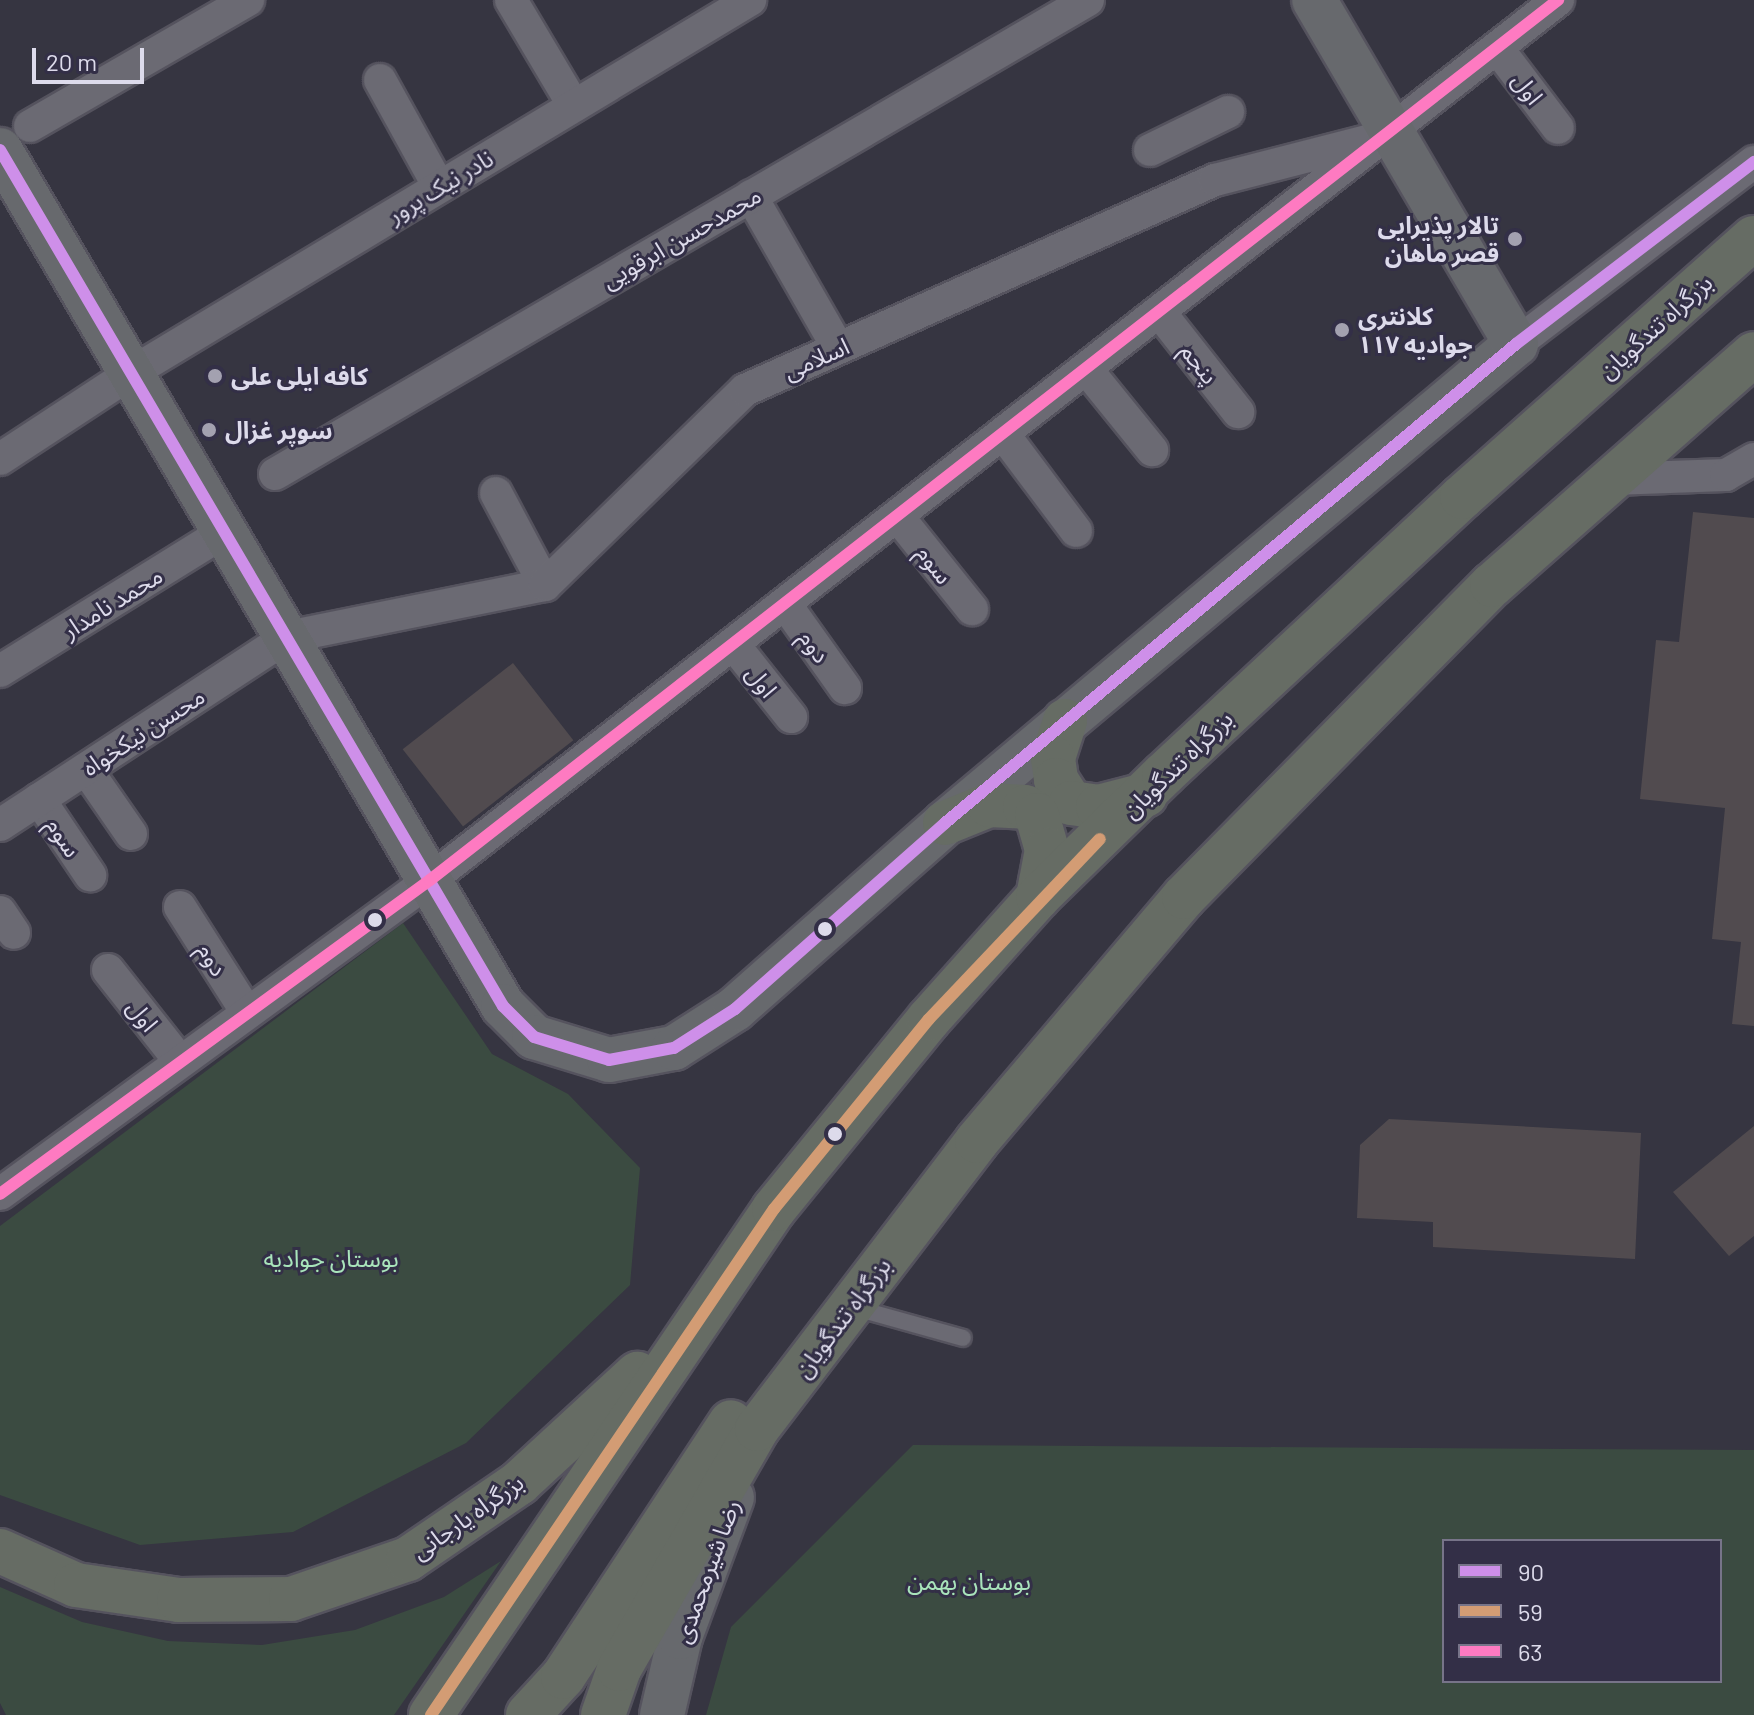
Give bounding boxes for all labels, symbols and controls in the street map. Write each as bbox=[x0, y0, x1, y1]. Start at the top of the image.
scale bar bbox=[36, 32, 148, 82]
text: 20 m bbox=[46, 47, 97, 76]
street label: اول bbox=[1507, 66, 1549, 110]
street label: نادر نیک پرور bbox=[382, 143, 498, 229]
street label: محمدحسن ابرقویی bbox=[596, 180, 766, 294]
place label: تالار پذیرایی قصر ماهان bbox=[1377, 211, 1499, 267]
marker: تالار پذیرایی قصر ماهان bbox=[1506, 230, 1524, 248]
street label: بزرگراه تندگویان bbox=[1592, 268, 1718, 384]
place label: کلانتری ۱۱۷ جوادیه bbox=[1358, 302, 1473, 358]
marker: کلانتری ۱۱۷ جوادیه bbox=[1333, 321, 1351, 339]
street label: اسلامی bbox=[779, 331, 853, 385]
street label: پنجم bbox=[1175, 337, 1225, 389]
place label: کافه ایلی علی bbox=[231, 362, 368, 390]
marker: کافه ایلی علی bbox=[206, 367, 224, 385]
place label: سوپر غزال bbox=[225, 416, 332, 444]
marker: سوپر غزال bbox=[200, 421, 218, 439]
street label: سوم bbox=[911, 539, 959, 589]
street label: محمد نامدار bbox=[57, 560, 167, 644]
street label: دوم bbox=[793, 624, 837, 668]
street label: اول bbox=[740, 659, 784, 703]
street label: محسن نیکخواه bbox=[76, 681, 210, 781]
street label: بزرگراه تندگویان bbox=[1116, 704, 1238, 824]
street label: سوم bbox=[40, 812, 88, 862]
unlabelled marker bbox=[367, 912, 383, 928]
unlabelled marker bbox=[817, 921, 833, 937]
street label: دوم bbox=[192, 937, 234, 981]
street label: اول bbox=[121, 993, 165, 1037]
unlabelled marker bbox=[827, 1126, 843, 1142]
park label: بوستان جوادیه bbox=[263, 1244, 399, 1272]
street label: بزرگراه تندگویان bbox=[788, 1251, 896, 1383]
street label: بزرگراه یارجانی bbox=[405, 1467, 529, 1565]
street label: رضا شیرمحمدی bbox=[667, 1495, 745, 1647]
legend bbox=[1442, 1539, 1722, 1683]
text: 90 bbox=[1518, 1557, 1544, 1586]
park label: بوستان بهمن bbox=[907, 1567, 1031, 1595]
text: 59 bbox=[1518, 1597, 1543, 1626]
text: 63 bbox=[1518, 1637, 1543, 1666]

